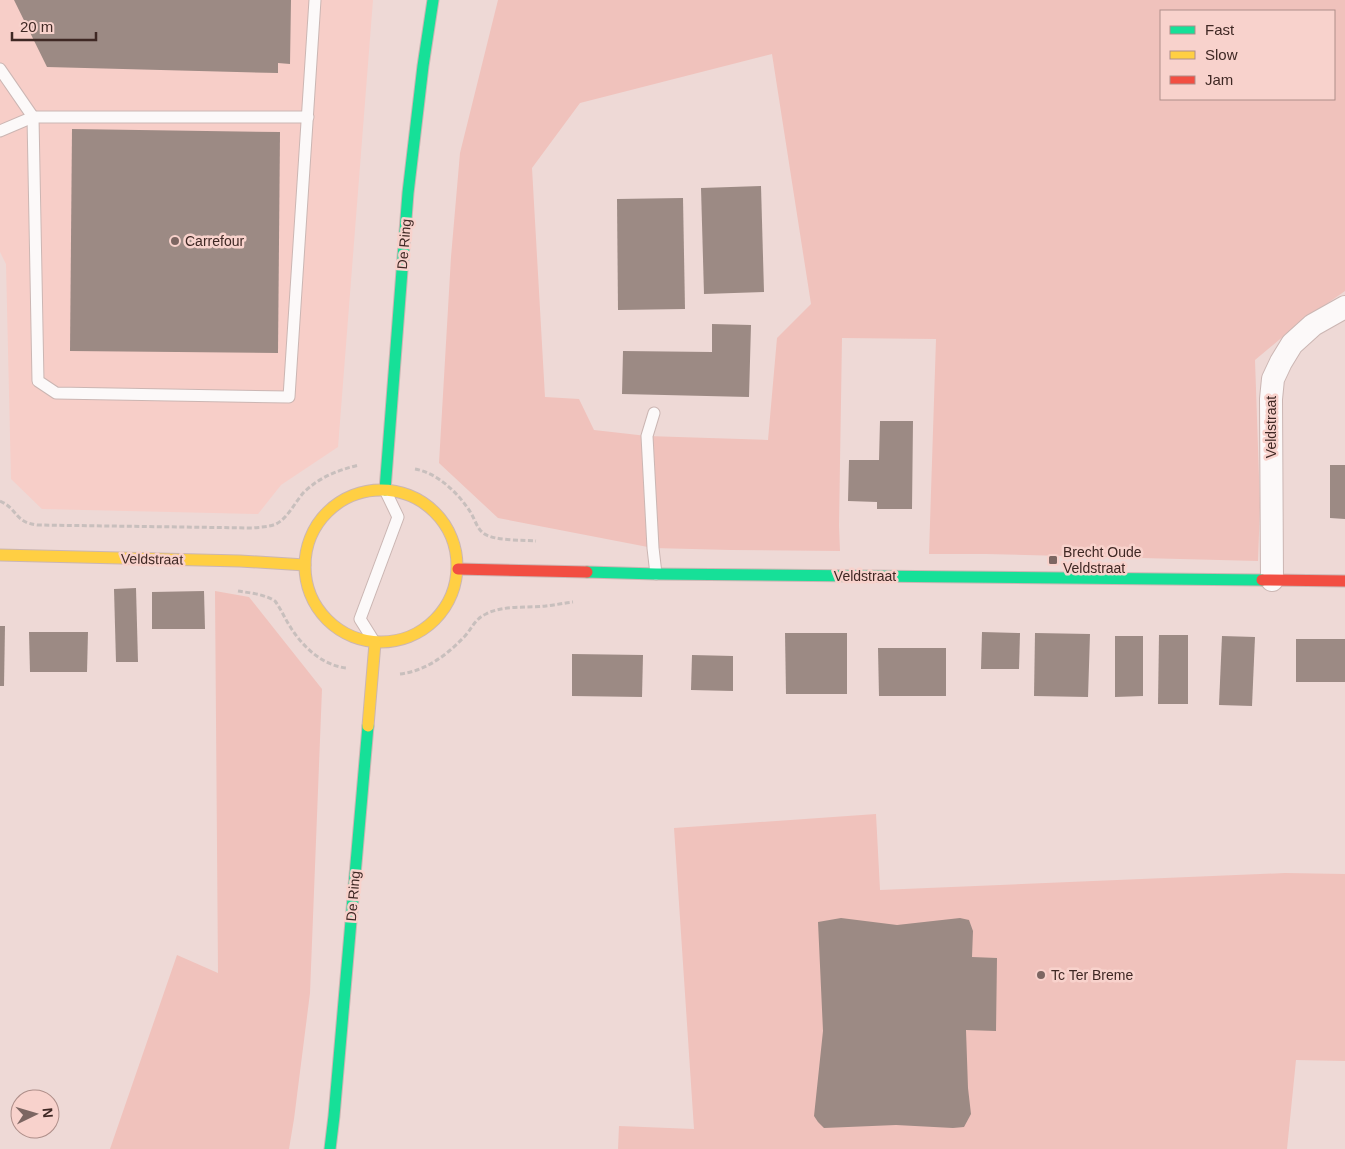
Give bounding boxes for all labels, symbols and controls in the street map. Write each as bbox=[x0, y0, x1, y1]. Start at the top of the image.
scale bar bbox=[12, 10, 96, 42]
legend bbox=[1160, 10, 1335, 100]
text: 20 m bbox=[20, 18, 53, 35]
text: Fast bbox=[1205, 21, 1235, 38]
text: Slow bbox=[1205, 46, 1238, 63]
text: Jam bbox=[1205, 71, 1233, 88]
street label: De Ring bbox=[394, 218, 414, 270]
place label: Carrefour bbox=[185, 233, 244, 249]
marker: Carrefour bbox=[169, 235, 181, 247]
street label: Veldstraat bbox=[1263, 396, 1279, 458]
place label: Brecht Oude Veldstraat bbox=[1063, 544, 1142, 576]
street label: Veldstraat bbox=[121, 550, 183, 568]
marker: Brecht Oude Veldstraat bbox=[1047, 554, 1059, 566]
street label: Veldstraat bbox=[834, 568, 896, 584]
street label: De Ring bbox=[343, 870, 363, 922]
place label: Tc Ter Breme bbox=[1051, 967, 1133, 983]
marker: Tc Ter Breme bbox=[1035, 969, 1047, 981]
north arrow bbox=[10, 1089, 60, 1139]
text: N bbox=[40, 1107, 56, 1119]

